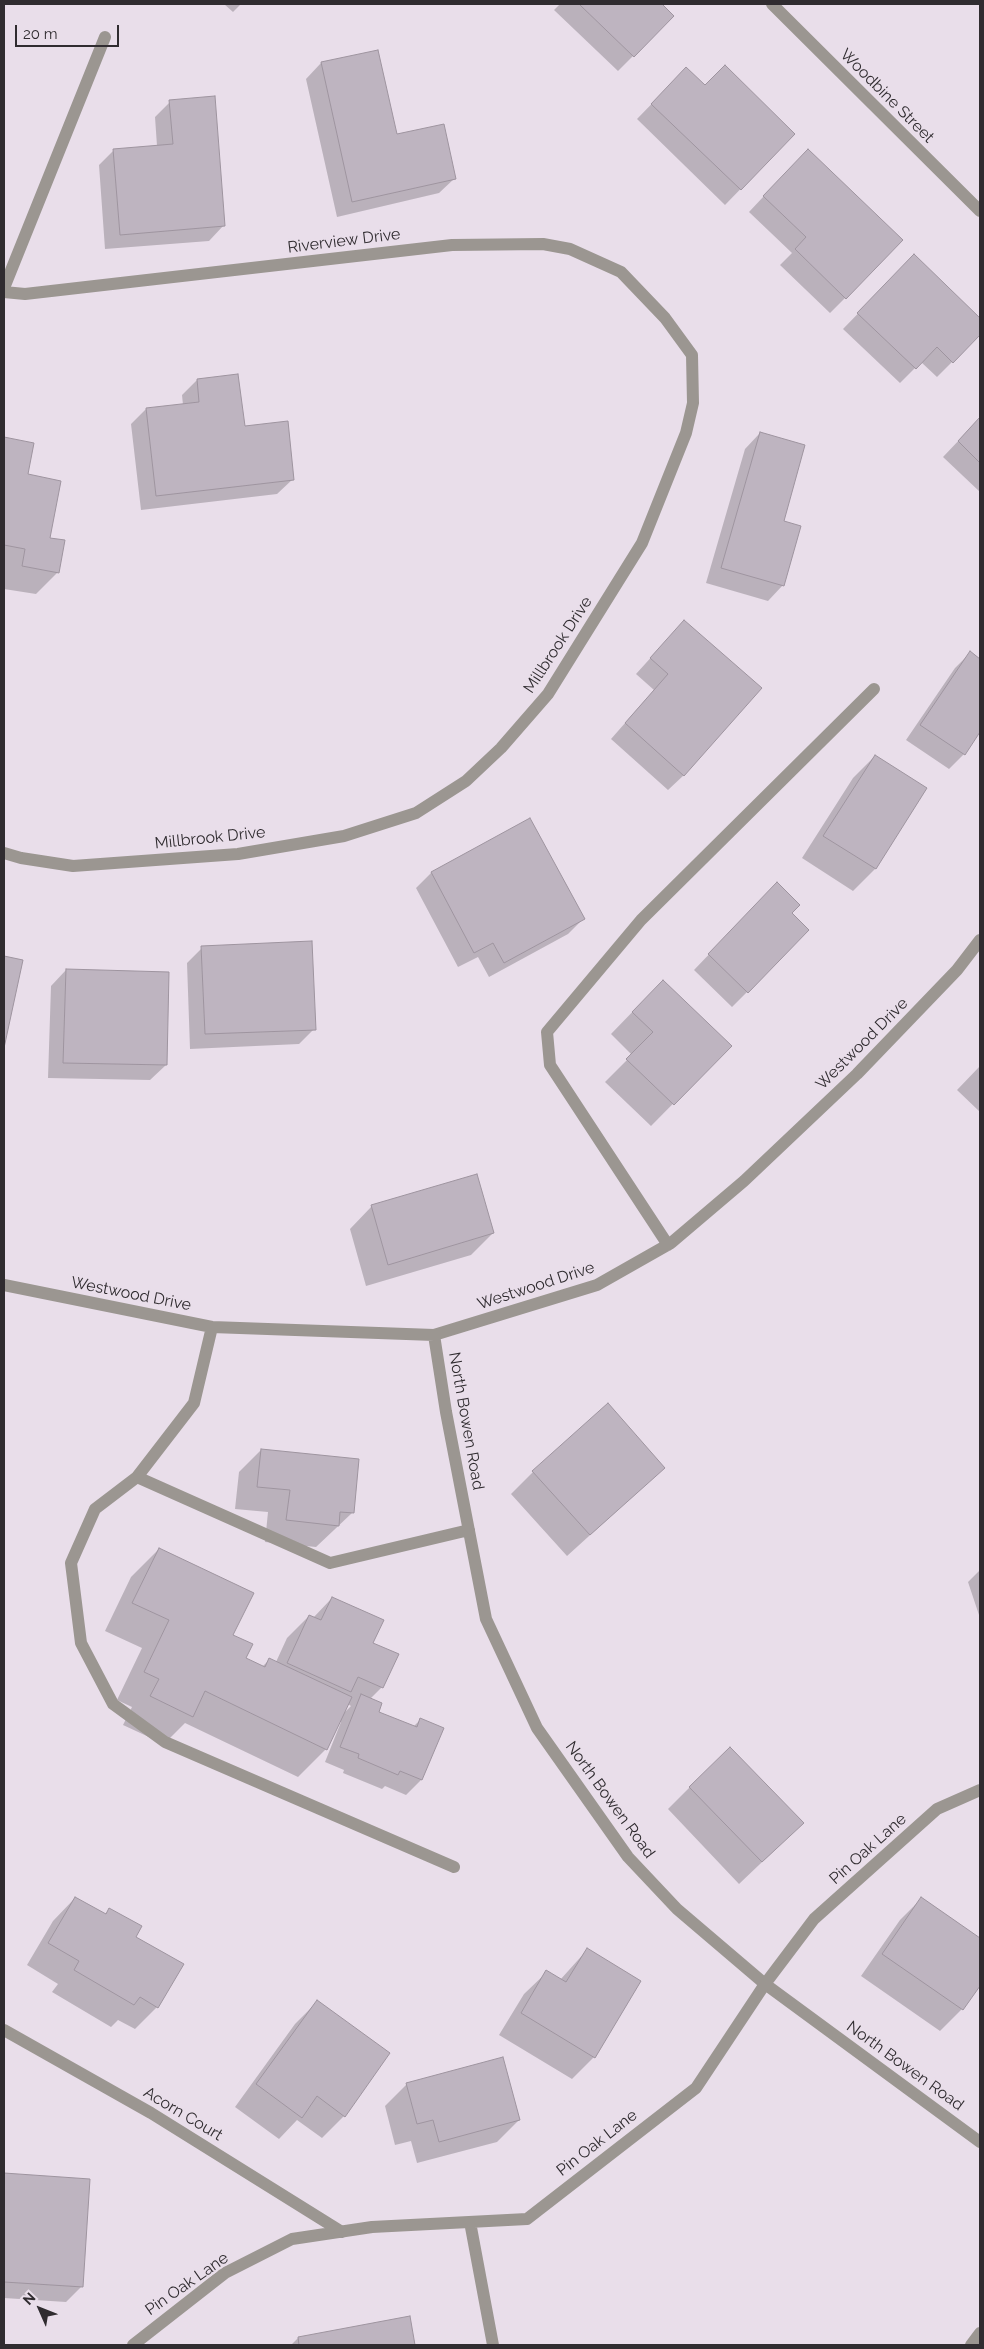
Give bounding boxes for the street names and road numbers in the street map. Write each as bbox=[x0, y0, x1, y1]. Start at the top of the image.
street label: Woodbine Street bbox=[836, 45, 938, 147]
street label: Riverview Drive bbox=[286, 225, 402, 257]
street label: Millbrook Drive bbox=[520, 593, 596, 697]
street label: Millbrook Drive bbox=[154, 823, 266, 853]
street label: Westwood Drive bbox=[812, 994, 912, 1094]
street label: Westwood Drive bbox=[475, 1258, 597, 1314]
street label: Westwood Drive bbox=[69, 1273, 193, 1315]
street label: North Bowen Road bbox=[444, 1350, 488, 1492]
street label: North Bowen Road bbox=[561, 1738, 659, 1862]
street label: Pin Oak Lane bbox=[826, 1809, 910, 1889]
street label: North Bowen Road bbox=[843, 2017, 967, 2115]
street label: Acorn Court bbox=[140, 2083, 226, 2145]
street label: Pin Oak Lane bbox=[553, 2106, 641, 2180]
street label: Pin Oak Lane bbox=[142, 2248, 232, 2320]

